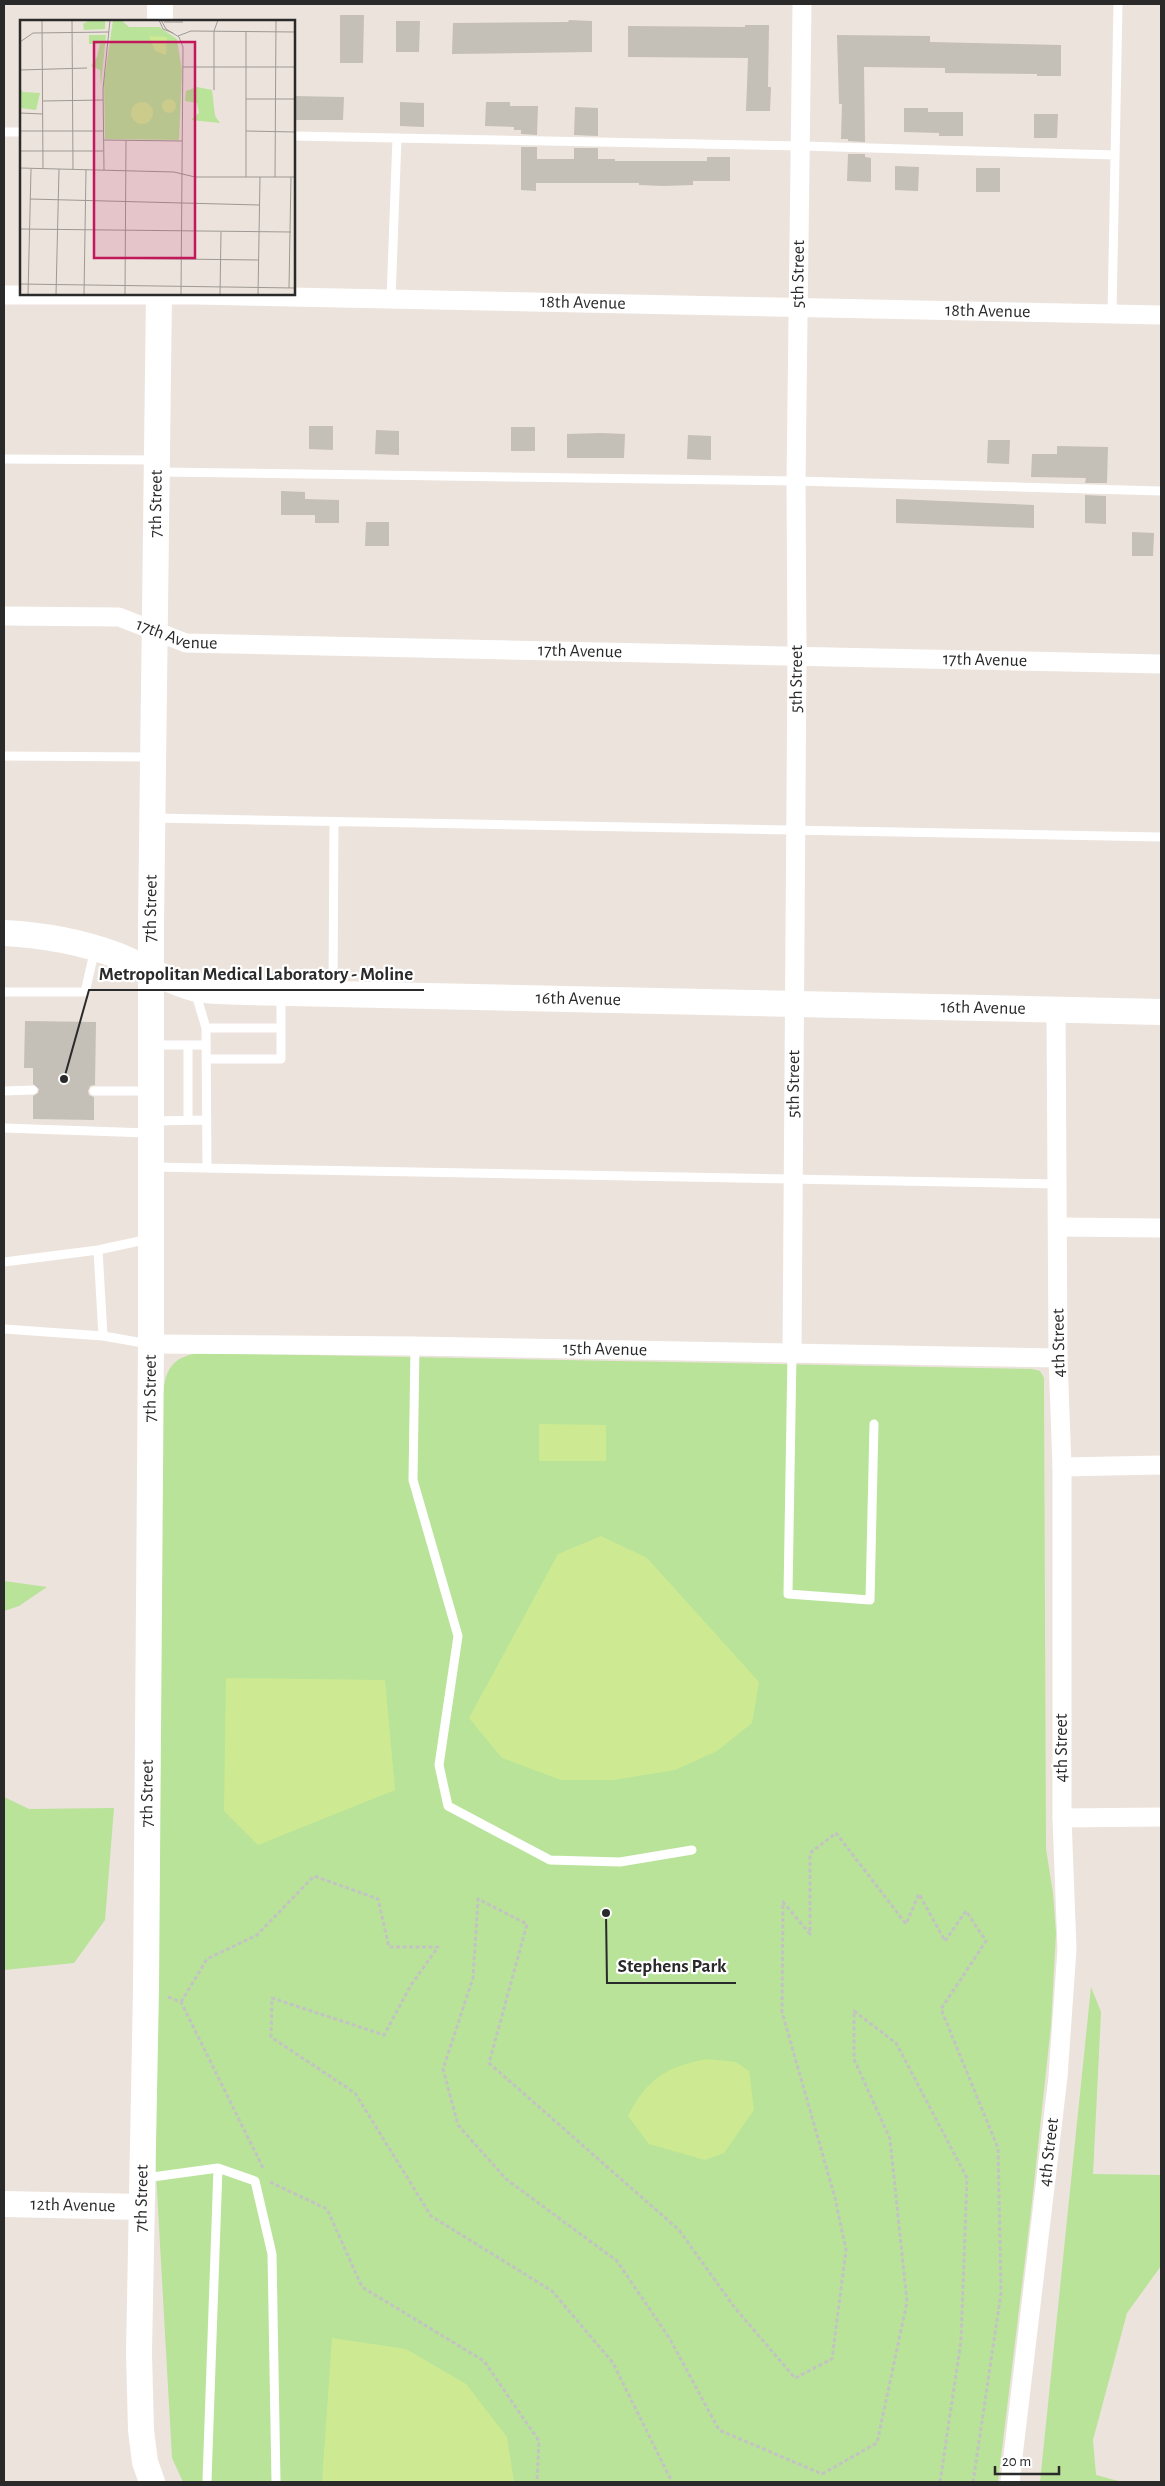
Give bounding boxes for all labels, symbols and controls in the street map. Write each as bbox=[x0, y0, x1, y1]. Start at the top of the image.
inset map bbox=[20, 20, 295, 295]
street label: 5th Street bbox=[789, 240, 808, 308]
street label: 18th Avenue bbox=[540, 293, 626, 313]
street label: 18th Avenue bbox=[945, 302, 1031, 321]
street label: 7th Street bbox=[147, 469, 166, 538]
street label: 17th Avenue bbox=[133, 615, 217, 653]
street label: 17th Avenue bbox=[538, 642, 622, 661]
street label: 5th Street bbox=[788, 645, 806, 713]
street label: 17th Avenue bbox=[943, 650, 1027, 670]
street label: 7th Street bbox=[142, 874, 161, 943]
callout: Metropolitan Medical Laboratory - Moline bbox=[89, 956, 424, 990]
text: Metropolitan Medical Laboratory - Moline bbox=[99, 965, 413, 984]
street label: 16th Avenue bbox=[535, 989, 621, 1009]
street label: 16th Avenue bbox=[940, 998, 1026, 1018]
street label: 5th Street bbox=[785, 1050, 803, 1118]
street label: 4th Street bbox=[1049, 1308, 1069, 1378]
street label: 15th Avenue bbox=[563, 1340, 647, 1359]
street label: 7th Street bbox=[141, 1354, 160, 1423]
street label: 4th Street bbox=[1053, 1713, 1071, 1783]
street label: 7th Street bbox=[138, 1759, 157, 1828]
callout: Stephens Park bbox=[607, 1949, 736, 1983]
text: Stephens Park bbox=[618, 1957, 727, 1976]
street label: 4th Street bbox=[1036, 2117, 1062, 2188]
street label: 7th Street bbox=[132, 2164, 152, 2233]
street label: 12th Avenue bbox=[30, 2196, 116, 2215]
scale bar bbox=[995, 2444, 1059, 2476]
text: 20 m bbox=[1002, 2454, 1031, 2469]

